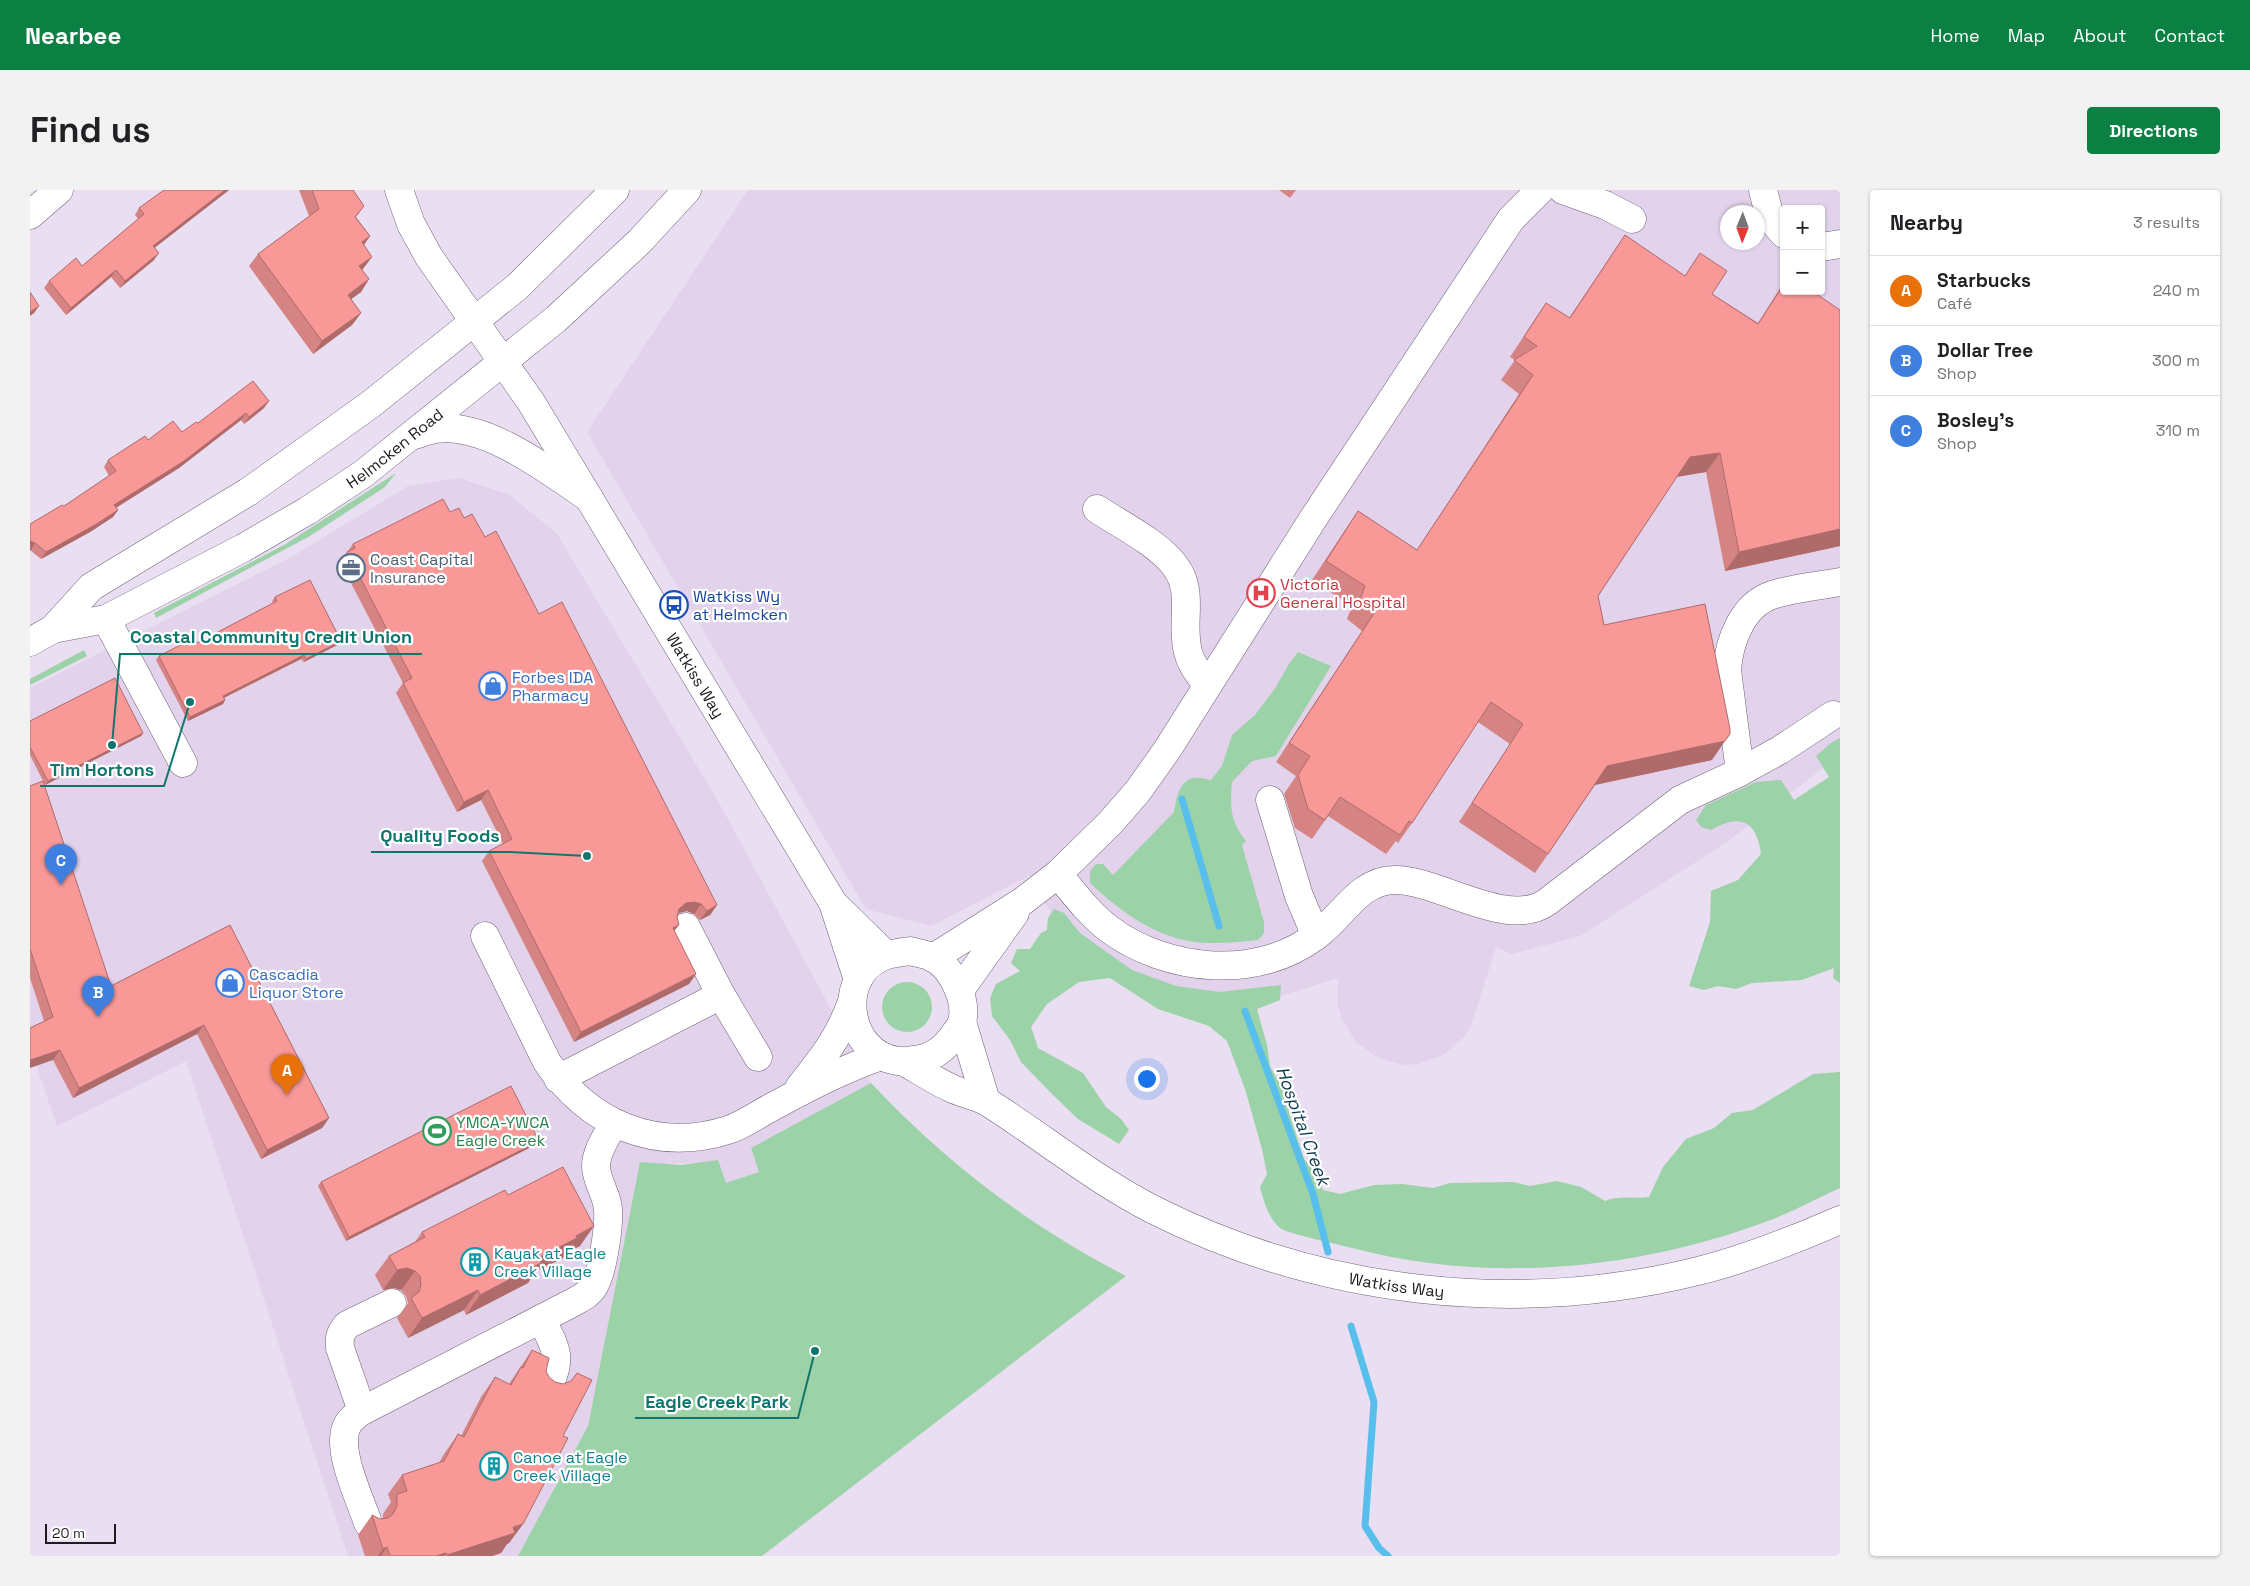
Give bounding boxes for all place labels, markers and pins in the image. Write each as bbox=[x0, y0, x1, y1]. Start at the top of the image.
place label: Coast Capital Insurance bbox=[370, 549, 473, 588]
office icon: Coast Capital Insurance bbox=[336, 553, 366, 583]
place label: Victoria General Hospital bbox=[1280, 574, 1406, 613]
hospital icon: Victoria General Hospital bbox=[1246, 578, 1276, 608]
place label: Watkiss Wy at Helmcken bbox=[693, 586, 788, 625]
bus stop icon: Watkiss Wy at Helmcken bbox=[659, 590, 689, 620]
callout: Coastal Community Credit Union bbox=[120, 621, 422, 654]
place label: Forbes IDA Pharmacy bbox=[512, 667, 593, 706]
shop icon: Forbes IDA Pharmacy bbox=[478, 671, 508, 701]
callout: Tim Hortons bbox=[40, 753, 164, 786]
callout: Quality Foods bbox=[371, 819, 510, 852]
pin: C bbox=[45, 844, 77, 885]
place label: Cascadia Liquor Store bbox=[249, 964, 344, 1003]
shop icon: Cascadia Liquor Store bbox=[215, 968, 245, 998]
pin: B bbox=[82, 976, 114, 1017]
pin: A bbox=[271, 1054, 303, 1095]
place label: YMCA-YWCA Eagle Creek bbox=[456, 1112, 549, 1151]
sports icon: YMCA-YWCA Eagle Creek bbox=[422, 1116, 452, 1146]
place label: Kayak at Eagle Creek Village bbox=[494, 1243, 606, 1282]
building icon: Kayak at Eagle Creek Village bbox=[460, 1247, 490, 1277]
callout: Eagle Creek Park bbox=[635, 1385, 798, 1418]
place label: Canoe at Eagle Creek Village bbox=[513, 1447, 628, 1486]
building icon: Canoe at Eagle Creek Village bbox=[479, 1451, 509, 1481]

